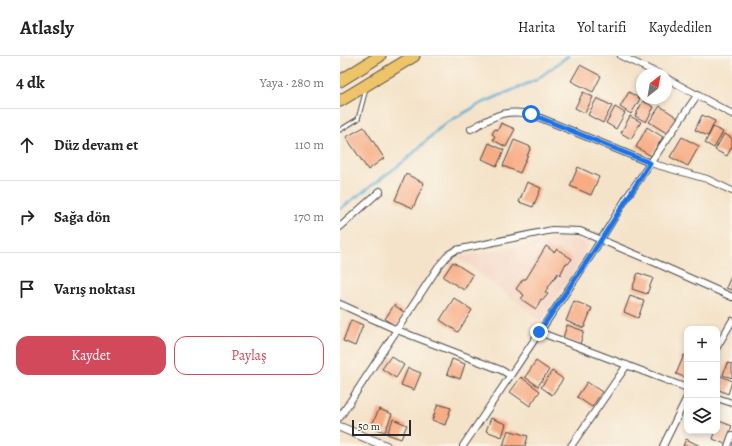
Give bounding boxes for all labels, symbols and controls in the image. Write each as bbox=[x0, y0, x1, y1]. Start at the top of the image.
text: Atlasly bbox=[20, 15, 74, 41]
text: Harita bbox=[518, 18, 555, 37]
text: Yol tarifi bbox=[577, 18, 626, 37]
text: Kaydedilen bbox=[648, 18, 712, 37]
north arrow bbox=[636, 68, 672, 104]
text: 4 dk bbox=[16, 71, 45, 94]
text: Yaya · 280 m bbox=[260, 74, 324, 91]
route start bbox=[522, 105, 540, 123]
icon: ahead bbox=[16, 134, 38, 156]
text: Düz devam et bbox=[54, 135, 138, 155]
text: 110 m bbox=[295, 136, 324, 153]
icon: right bbox=[16, 206, 38, 228]
text: Sağa dön bbox=[54, 207, 110, 227]
text: 170 m bbox=[294, 208, 324, 225]
icon: arrive bbox=[16, 278, 38, 300]
text: Varış noktası bbox=[54, 279, 135, 299]
route end bbox=[530, 323, 548, 341]
map controls bbox=[684, 326, 720, 434]
button: + bbox=[684, 326, 720, 362]
button: Kaydet bbox=[16, 336, 166, 375]
button: Paylaş bbox=[174, 336, 324, 375]
button: − bbox=[684, 362, 720, 398]
button: layers bbox=[684, 398, 720, 434]
scale bar bbox=[352, 418, 411, 437]
text: 50 m bbox=[358, 419, 380, 434]

